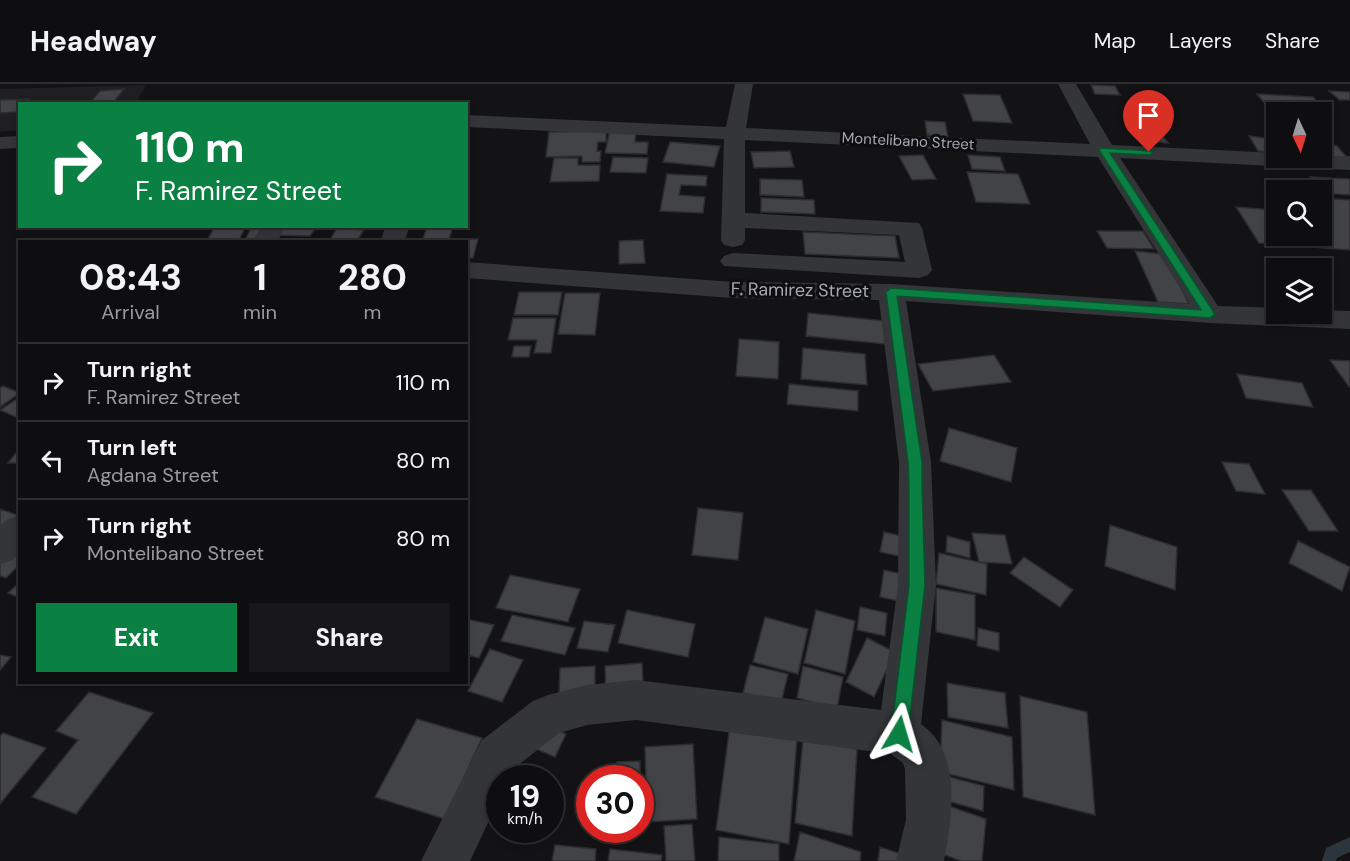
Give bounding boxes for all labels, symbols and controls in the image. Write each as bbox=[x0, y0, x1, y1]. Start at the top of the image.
text: Headway bbox=[30, 23, 157, 60]
text: Map bbox=[1094, 27, 1136, 55]
text: Layers bbox=[1169, 27, 1232, 55]
text: Share bbox=[1265, 27, 1320, 55]
pin bbox=[1123, 90, 1174, 152]
icon: arrive bbox=[1132, 99, 1165, 132]
north arrow bbox=[1266, 102, 1332, 168]
map controls bbox=[1266, 102, 1332, 324]
text: 110 m bbox=[135, 120, 245, 175]
icon: right bbox=[36, 126, 114, 204]
street label: Montelibano Street bbox=[841, 128, 975, 154]
text: F. Ramirez Street bbox=[135, 173, 342, 208]
button: search bbox=[1266, 180, 1332, 246]
text: 08:43 bbox=[79, 254, 182, 301]
text: 1 bbox=[253, 254, 267, 301]
text: 280 bbox=[338, 254, 407, 301]
button: layers bbox=[1266, 258, 1332, 324]
street label: F. Ramirez Street bbox=[731, 277, 869, 303]
text: Arrival bbox=[101, 299, 160, 325]
text: min bbox=[243, 299, 277, 325]
text: m bbox=[364, 299, 381, 325]
text: Turn right bbox=[87, 355, 192, 384]
icon: right bbox=[36, 366, 69, 399]
text: 110 m bbox=[396, 368, 450, 397]
text: F. Ramirez Street bbox=[87, 384, 240, 410]
text: Turn left bbox=[87, 433, 177, 462]
icon: left bbox=[36, 444, 69, 477]
text: 80 m bbox=[396, 446, 450, 475]
text: Agdana Street bbox=[87, 462, 219, 488]
text: Turn right bbox=[87, 511, 192, 540]
icon: right bbox=[36, 522, 69, 555]
text: 80 m bbox=[396, 524, 450, 553]
text: Montelibano Street bbox=[87, 540, 264, 566]
button: Exit bbox=[36, 603, 237, 672]
button: Share bbox=[249, 603, 450, 672]
position arrow bbox=[867, 702, 931, 766]
speed limit sign: 30 bbox=[576, 765, 654, 843]
text: 19 bbox=[510, 777, 540, 816]
text: km/h bbox=[507, 809, 543, 829]

